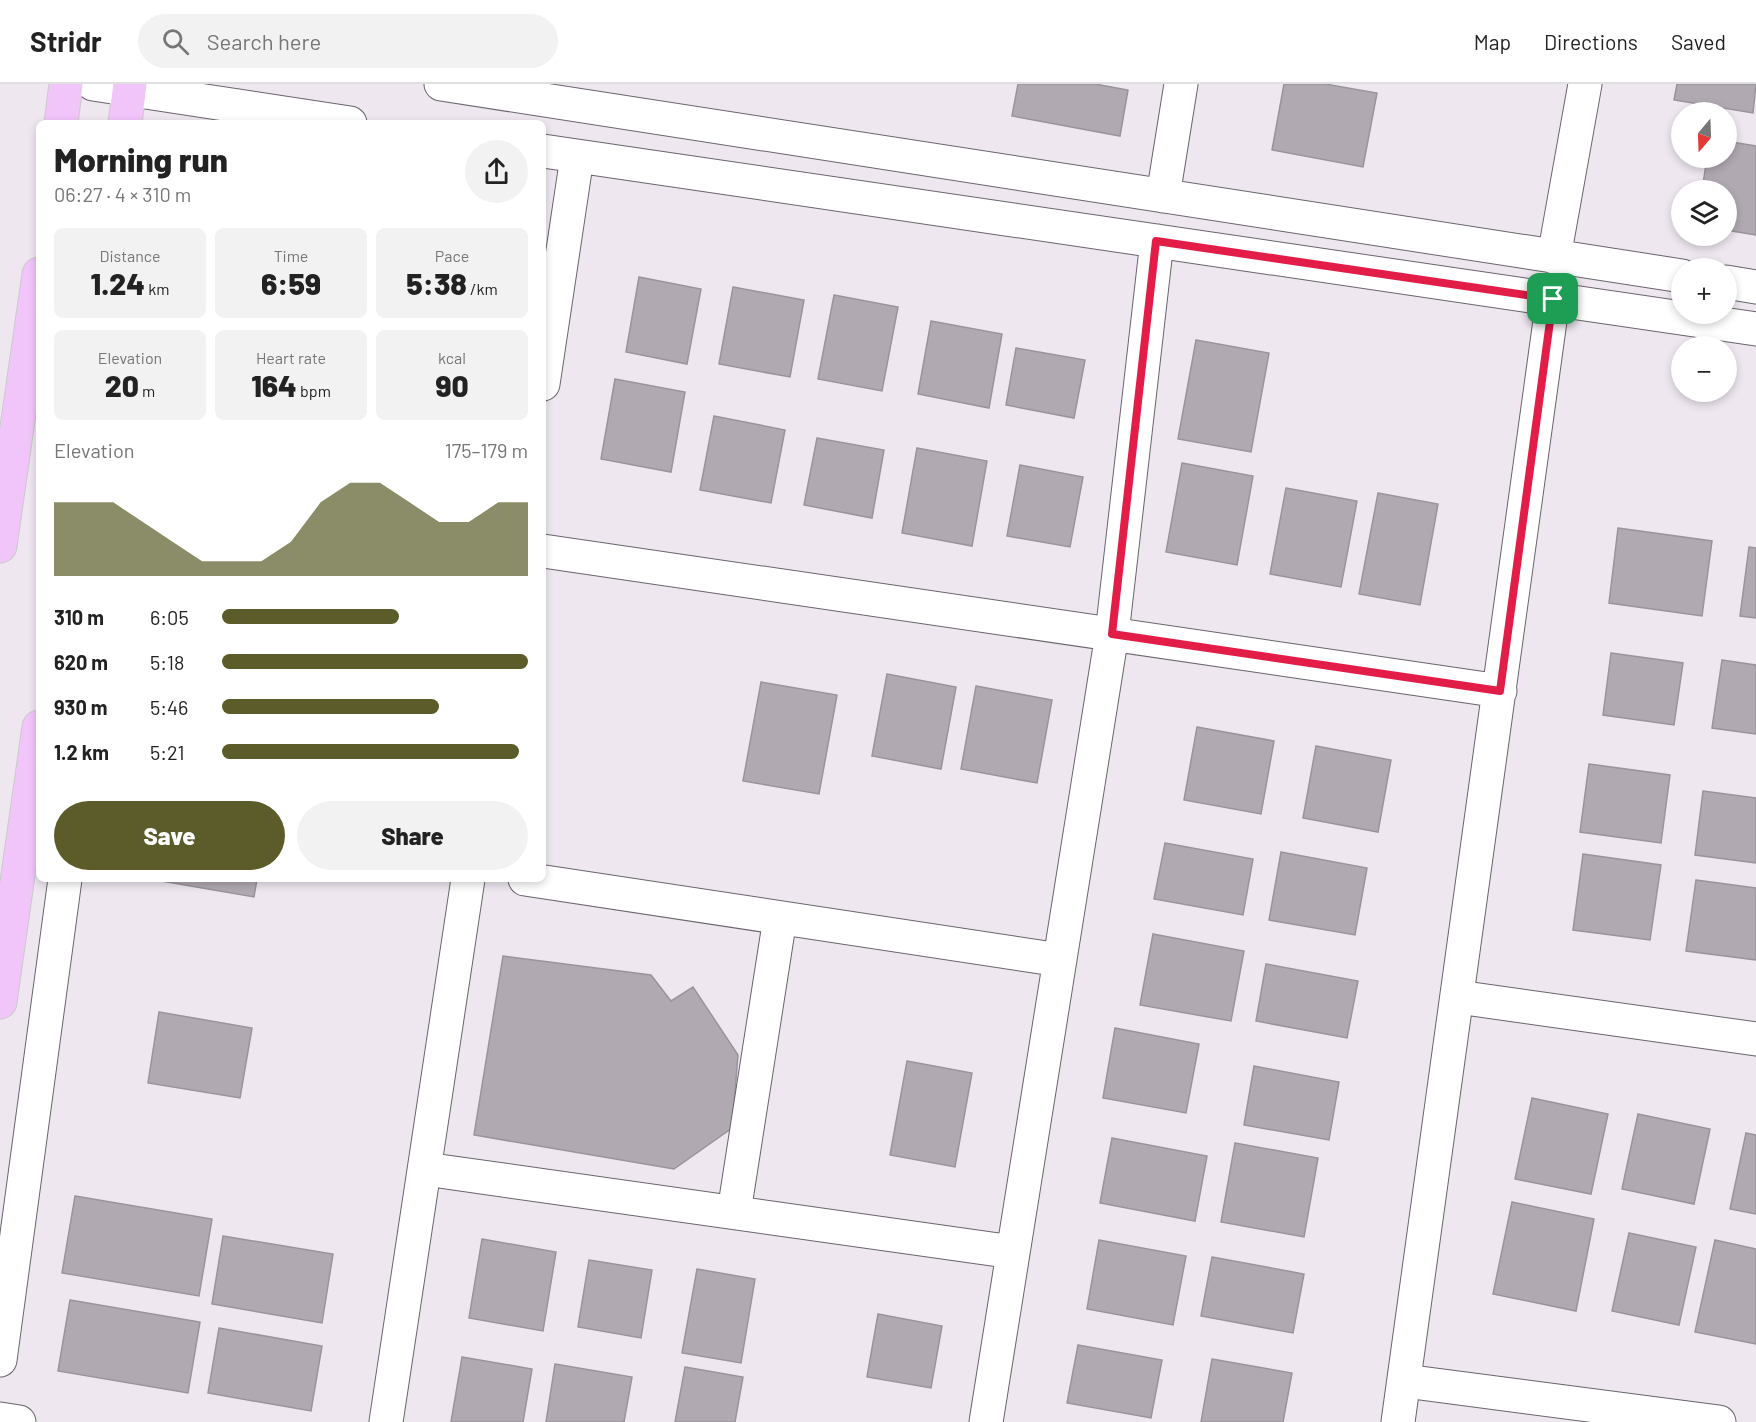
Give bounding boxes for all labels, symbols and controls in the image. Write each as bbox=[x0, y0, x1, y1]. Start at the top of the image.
search box bbox=[138, 14, 558, 68]
text: Stridr bbox=[30, 24, 102, 58]
icon: search bbox=[159, 25, 192, 58]
text: Search here bbox=[207, 28, 321, 54]
text: Map bbox=[1474, 29, 1511, 54]
text: Directions bbox=[1544, 29, 1638, 54]
text: Saved bbox=[1671, 29, 1726, 54]
north arrow bbox=[1671, 102, 1737, 168]
map controls bbox=[1671, 102, 1737, 402]
text: Morning run bbox=[54, 139, 228, 179]
button: share bbox=[465, 140, 528, 203]
button: layers bbox=[1671, 180, 1737, 246]
text: 06:27 · 4 × 310 m bbox=[54, 182, 191, 206]
text: Distance bbox=[100, 246, 160, 265]
text: Time bbox=[274, 246, 308, 265]
text: Pace bbox=[435, 246, 469, 265]
button: + bbox=[1671, 258, 1737, 324]
text: 1.24 bbox=[91, 265, 145, 301]
text: 6:59 bbox=[261, 265, 321, 301]
text: 5:38 bbox=[406, 265, 467, 301]
pin bbox=[1527, 273, 1578, 324]
text: km bbox=[145, 279, 169, 298]
text: /km bbox=[467, 279, 498, 298]
icon: arrive bbox=[1536, 282, 1569, 315]
button: − bbox=[1671, 336, 1737, 402]
text: Elevation bbox=[98, 348, 162, 367]
text: Heart rate bbox=[256, 348, 326, 367]
text: kcal bbox=[438, 348, 466, 367]
text: 20 bbox=[105, 367, 139, 403]
text: 164 bbox=[251, 367, 297, 403]
text: 90 bbox=[435, 367, 469, 403]
text: m bbox=[139, 381, 155, 400]
text: bpm bbox=[297, 381, 331, 400]
text: Elevation bbox=[54, 438, 135, 462]
text: 175–179 m bbox=[445, 438, 528, 462]
text: 310 m bbox=[54, 605, 104, 629]
text: 6:05 bbox=[150, 605, 189, 629]
text: 620 m bbox=[54, 650, 108, 674]
text: 5:18 bbox=[150, 650, 184, 674]
text: 930 m bbox=[54, 695, 108, 719]
text: 5:46 bbox=[150, 695, 188, 719]
text: 1.2 km bbox=[54, 740, 109, 764]
text: 5:21 bbox=[150, 740, 185, 764]
button: Save bbox=[54, 801, 285, 870]
button: Share bbox=[297, 801, 528, 870]

